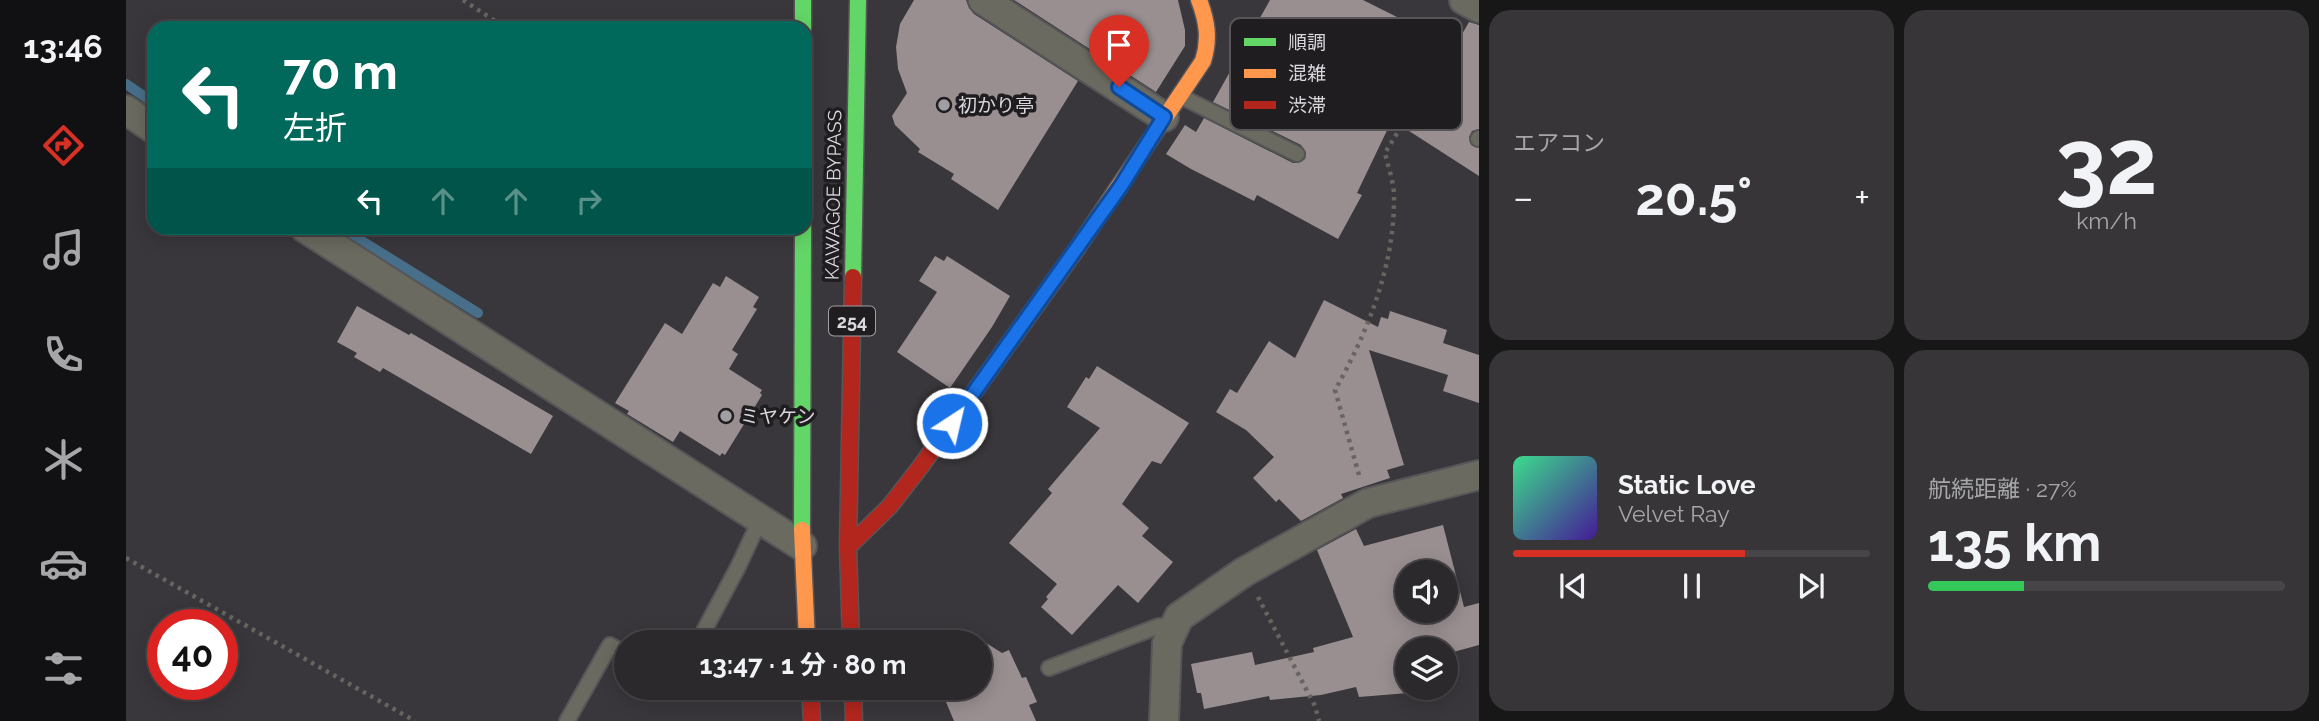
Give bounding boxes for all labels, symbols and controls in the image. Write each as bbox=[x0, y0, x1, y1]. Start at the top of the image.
pin bbox=[1089, 15, 1149, 87]
legend bbox=[1230, 18, 1462, 130]
icon: arrive bbox=[1100, 26, 1138, 64]
text: 13:46 bbox=[23, 28, 103, 65]
text: 順調 bbox=[1288, 31, 1326, 53]
text: 70 m bbox=[283, 43, 398, 100]
icon: left bbox=[168, 49, 259, 140]
text: 混雑 bbox=[1288, 62, 1326, 84]
place label: 初かり亭 bbox=[958, 94, 1034, 116]
text: 渋滞 bbox=[1288, 94, 1326, 116]
marker: 初かり亭 bbox=[936, 97, 952, 113]
text: 32 bbox=[2055, 108, 2158, 215]
text: 左折 bbox=[283, 109, 347, 146]
street label: KAWAGOE BYPASS bbox=[821, 110, 845, 280]
icon: directions bbox=[39, 121, 88, 170]
text: エアコン bbox=[1513, 129, 1605, 156]
text: 20.5° bbox=[1636, 166, 1752, 227]
text: − bbox=[1513, 175, 1533, 220]
text: + bbox=[1854, 175, 1870, 220]
icon: left bbox=[351, 182, 389, 220]
icon: ahead bbox=[424, 182, 462, 220]
icon: ahead bbox=[497, 182, 535, 220]
icon: right bbox=[570, 182, 608, 220]
text: km/h bbox=[2076, 207, 2137, 234]
icon: music bbox=[39, 225, 88, 274]
road number: 254 bbox=[829, 306, 875, 335]
icon: phone bbox=[39, 330, 88, 379]
position arrow bbox=[915, 386, 989, 460]
place label: ミヤケン bbox=[740, 405, 815, 427]
marker: ミヤケン bbox=[718, 408, 734, 424]
icon: climate bbox=[39, 435, 88, 484]
text: Static Love bbox=[1618, 470, 1756, 500]
text: 航続距離 · 27% bbox=[1928, 475, 2077, 502]
text: Velvet Ray bbox=[1618, 500, 1730, 527]
text: 135 km bbox=[1928, 512, 2101, 573]
icon: car bbox=[39, 539, 88, 588]
map controls bbox=[1395, 560, 1458, 700]
button: sound bbox=[1395, 560, 1458, 623]
icon: previous bbox=[1554, 567, 1592, 605]
icon: pause bbox=[1673, 567, 1711, 605]
icon: next bbox=[1792, 567, 1830, 605]
speed limit sign: 40 bbox=[147, 609, 238, 700]
button: layers bbox=[1395, 637, 1458, 700]
icon: filters bbox=[39, 644, 88, 693]
text: 13:47 · 1 分 · 80 m bbox=[699, 650, 907, 680]

